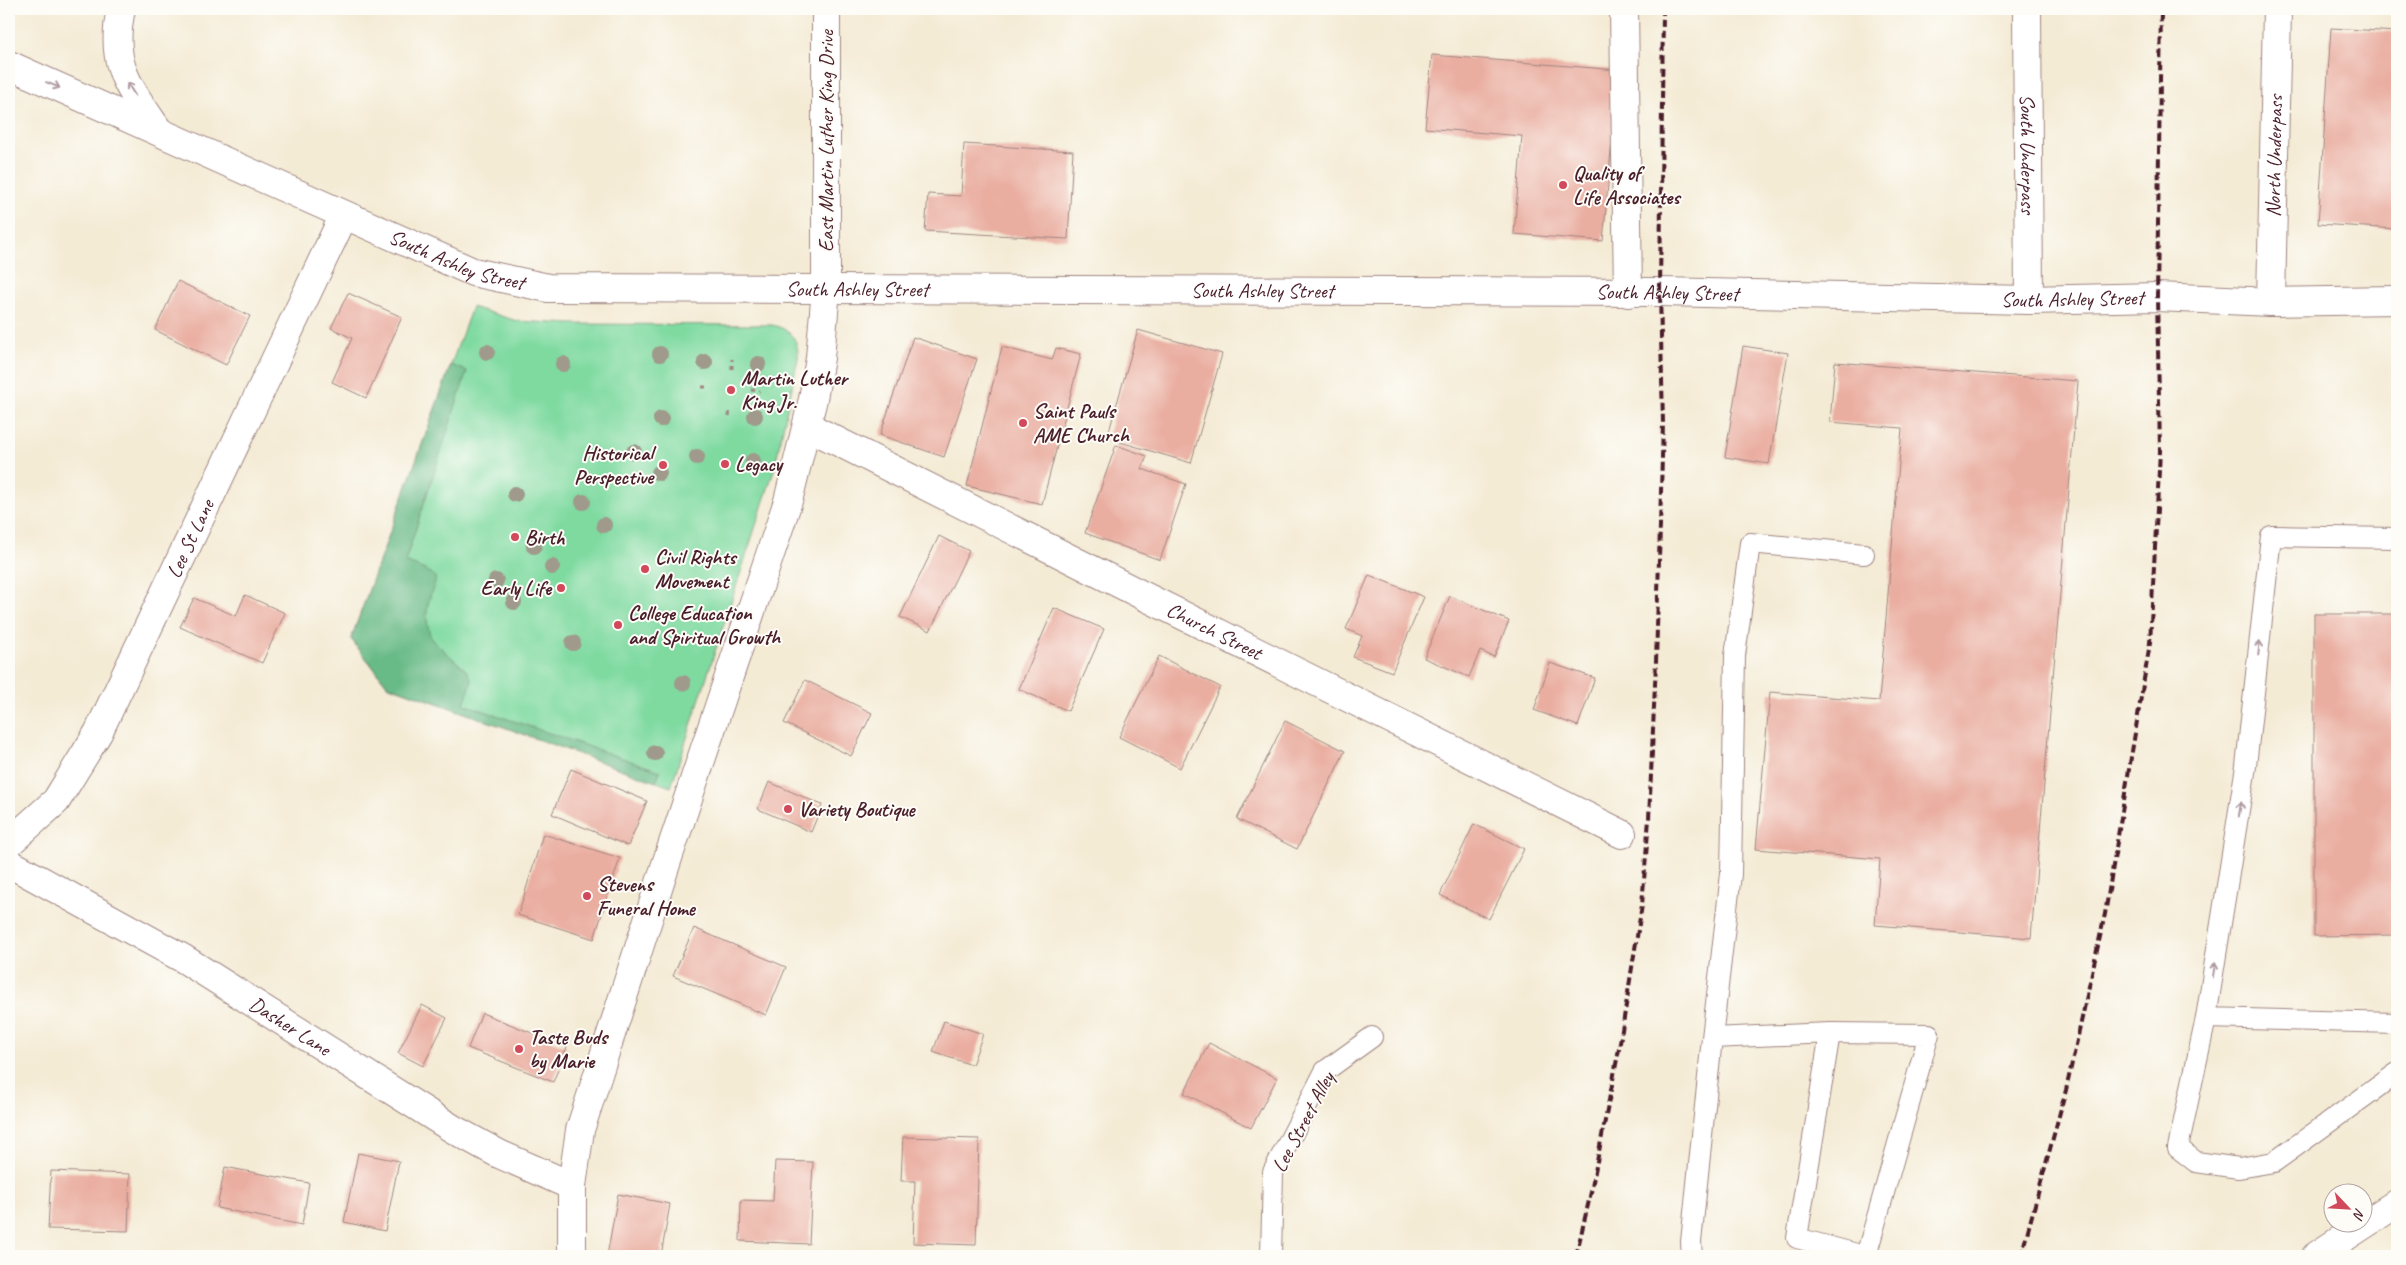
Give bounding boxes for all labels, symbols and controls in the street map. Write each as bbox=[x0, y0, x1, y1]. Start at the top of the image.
street label: East Martin Luther King Drive bbox=[813, 29, 839, 252]
one-way arrow bbox=[45, 80, 60, 90]
one-way arrow bbox=[125, 83, 135, 97]
street label: North Underpass bbox=[2260, 93, 2288, 217]
street label: South Underpass bbox=[2015, 94, 2041, 216]
place label: Quality of Life Associates bbox=[1573, 160, 1682, 210]
marker: Quality of Life Associates bbox=[1557, 179, 1569, 191]
street label: South Ashley Street bbox=[385, 223, 530, 296]
street label: South Ashley Street bbox=[786, 276, 932, 302]
street label: South Ashley Street bbox=[1191, 277, 1337, 304]
street label: South Ashley Street bbox=[1596, 279, 1742, 307]
street label: South Ashley Street bbox=[2001, 284, 2147, 313]
place label: Martin Luther King Jr. bbox=[741, 365, 849, 415]
marker: Martin Luther King Jr. bbox=[725, 384, 737, 396]
place label: Saint Pauls AME Church bbox=[1033, 398, 1130, 448]
marker: Saint Pauls AME Church bbox=[1017, 417, 1029, 429]
place label: Historical Perspective bbox=[574, 440, 657, 490]
place label: Legacy bbox=[735, 451, 785, 477]
marker: Legacy bbox=[719, 458, 731, 470]
marker: Historical Perspective bbox=[657, 459, 669, 471]
street label: Lee St Lane bbox=[161, 493, 221, 582]
place label: Birth bbox=[525, 524, 566, 550]
marker: Birth bbox=[509, 531, 521, 543]
place label: Civil Rights Movement bbox=[655, 544, 738, 594]
marker: Civil Rights Movement bbox=[639, 563, 651, 575]
place label: Early Life bbox=[481, 575, 553, 601]
marker: Early Life bbox=[555, 582, 567, 594]
street label: Church Street bbox=[1162, 596, 1268, 667]
place label: College Education and Spiritual Growth bbox=[628, 600, 781, 650]
marker: College Education and Spiritual Growth bbox=[612, 619, 624, 631]
one-way arrow bbox=[2254, 640, 2264, 656]
place label: Variety Boutique bbox=[798, 796, 917, 822]
one-way arrow bbox=[2235, 802, 2245, 818]
marker: Variety Boutique bbox=[782, 803, 794, 815]
place label: Stevens Funeral Home bbox=[597, 871, 697, 921]
marker: Stevens Funeral Home bbox=[581, 890, 593, 902]
one-way arrow bbox=[2209, 962, 2219, 978]
street label: Dasher Lane bbox=[244, 991, 337, 1063]
place label: Taste Buds by Marie bbox=[529, 1024, 610, 1075]
marker: Taste Buds by Marie bbox=[513, 1043, 525, 1055]
street label: Lee Street Alley bbox=[1266, 1066, 1341, 1177]
north arrow bbox=[2324, 1182, 2374, 1232]
text: N bbox=[2349, 1206, 2369, 1223]

